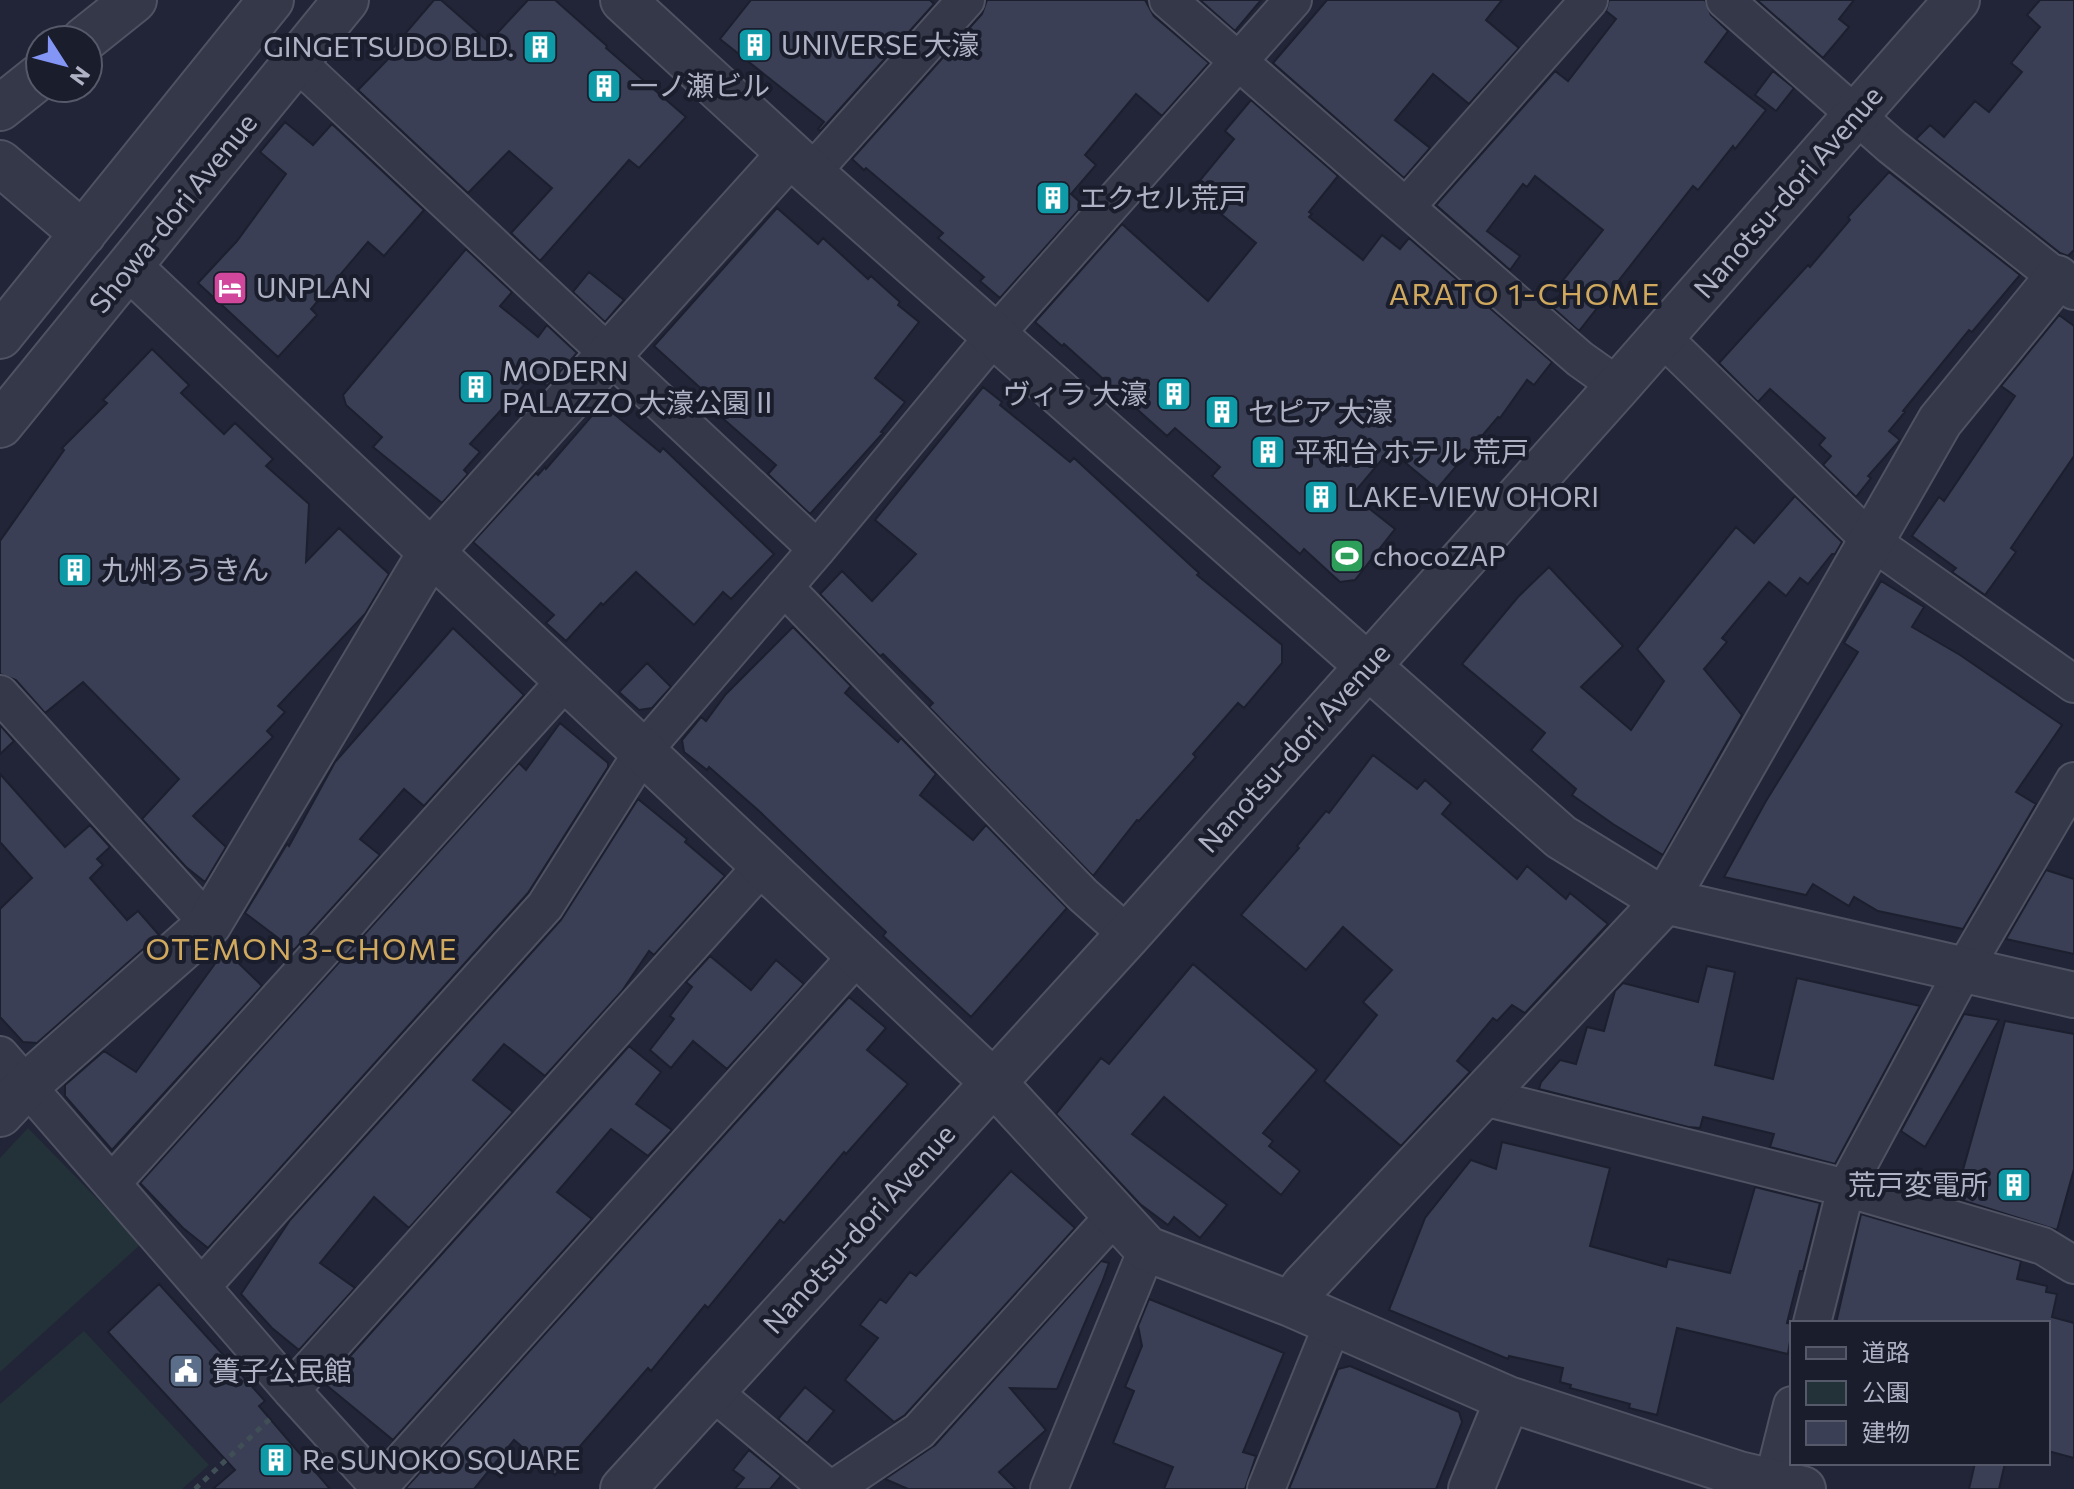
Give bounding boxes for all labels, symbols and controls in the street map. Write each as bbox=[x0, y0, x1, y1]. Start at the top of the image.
north arrow bbox=[24, 24, 104, 104]
building icon: UNIVERSE 大濠 bbox=[736, 26, 774, 64]
place label: UNIVERSE 大濠 bbox=[781, 27, 979, 61]
building icon: GINGETSUDO BLD. bbox=[521, 28, 559, 66]
place label: GINGETSUDO BLD. bbox=[263, 29, 514, 63]
text: N bbox=[65, 61, 96, 91]
building icon: 一ノ瀬ビル bbox=[585, 67, 623, 105]
place label: 一ノ瀬ビル bbox=[630, 68, 770, 102]
street label: Nanotsu-dori Avenue bbox=[1686, 78, 1889, 304]
street label: Showa-dori Avenue bbox=[81, 106, 263, 319]
building icon: エクセル荒戸 bbox=[1034, 179, 1072, 217]
place label: エクセル荒戸 bbox=[1079, 180, 1247, 214]
hotel icon: UNPLAN bbox=[211, 269, 249, 307]
place label: UNPLAN bbox=[256, 270, 372, 304]
district label: ARATO 1-CHOME bbox=[1389, 274, 1661, 311]
place label: MODERN PALAZZO 大濠公園Ⅱ bbox=[502, 353, 778, 419]
building icon: MODERN PALAZZO 大濠公園Ⅱ bbox=[457, 368, 495, 406]
building icon: ヴィラ 大濠 bbox=[1155, 375, 1193, 413]
place label: ヴィラ 大濠 bbox=[1003, 376, 1148, 410]
building icon: セピア 大濠 bbox=[1203, 393, 1241, 431]
place label: セピア 大濠 bbox=[1248, 394, 1393, 428]
building icon: 平和台 ホテル 荒戸 bbox=[1249, 433, 1287, 471]
place label: 平和台 ホテル 荒戸 bbox=[1294, 434, 1529, 468]
building icon: LAKE-VIEW OHORI bbox=[1302, 478, 1340, 516]
place label: LAKE-VIEW OHORI bbox=[1347, 479, 1599, 513]
sports icon: chocoZAP bbox=[1328, 537, 1366, 575]
place label: chocoZAP bbox=[1373, 538, 1506, 572]
building icon: 九州ろうきん bbox=[56, 551, 94, 589]
place label: 九州ろうきん bbox=[101, 552, 269, 586]
street label: Nanotsu-dori Avenue bbox=[1190, 636, 1396, 859]
district label: OTEMON 3-CHOME bbox=[146, 929, 458, 966]
street label: Nanotsu-dori Avenue bbox=[755, 1117, 961, 1340]
building icon: 荒戸変電所 bbox=[1995, 1166, 2033, 1204]
place label: 荒戸変電所 bbox=[1848, 1167, 1988, 1201]
legend bbox=[1790, 1321, 2050, 1465]
text: 道路 bbox=[1862, 1337, 1910, 1366]
public building icon: 簀子公民館 bbox=[167, 1352, 205, 1390]
place label: 簀子公民館 bbox=[212, 1353, 352, 1387]
text: 公園 bbox=[1862, 1377, 1910, 1406]
text: 建物 bbox=[1862, 1417, 1910, 1446]
building icon: Re SUNOKO SQUARE bbox=[257, 1441, 295, 1479]
place label: Re SUNOKO SQUARE bbox=[302, 1442, 581, 1476]

